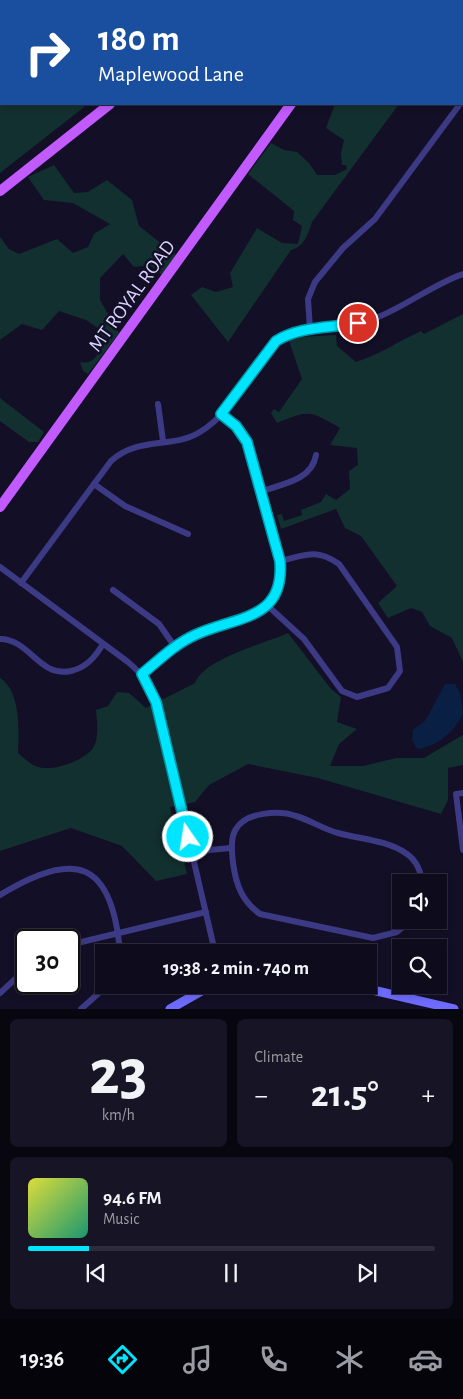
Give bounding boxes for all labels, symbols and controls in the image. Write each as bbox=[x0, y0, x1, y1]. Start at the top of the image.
icon: right bbox=[15, 20, 80, 85]
text: 180 m bbox=[98, 22, 180, 57]
text: Maplewood Lane bbox=[98, 63, 244, 85]
street label: MT ROYAL ROAD bbox=[85, 237, 179, 355]
pin bbox=[337, 302, 379, 344]
icon: arrive bbox=[344, 309, 372, 337]
position arrow bbox=[161, 810, 213, 862]
map controls bbox=[392, 874, 447, 994]
button: sound bbox=[392, 874, 447, 929]
speed limit sign: 30 bbox=[15, 929, 80, 994]
button: search bbox=[392, 939, 447, 994]
text: 19:38 · 2 min · 740 m bbox=[163, 959, 309, 978]
text: 23 bbox=[89, 1041, 148, 1106]
text: Climate bbox=[255, 1049, 303, 1065]
text: 21.5° bbox=[311, 1076, 379, 1114]
text: − bbox=[255, 1082, 268, 1110]
text: + bbox=[422, 1082, 435, 1110]
text: km/h bbox=[102, 1107, 135, 1123]
text: 94.6 FM bbox=[103, 1189, 162, 1208]
text: Music bbox=[103, 1211, 139, 1227]
icon: previous bbox=[82, 1259, 110, 1287]
icon: pause bbox=[217, 1259, 245, 1287]
icon: next bbox=[353, 1259, 381, 1287]
icon: directions bbox=[105, 1342, 140, 1377]
icon: music bbox=[180, 1342, 215, 1377]
icon: phone bbox=[256, 1342, 291, 1377]
icon: climate bbox=[332, 1342, 367, 1377]
icon: car bbox=[408, 1342, 443, 1377]
text: 19:36 bbox=[20, 1348, 64, 1370]

